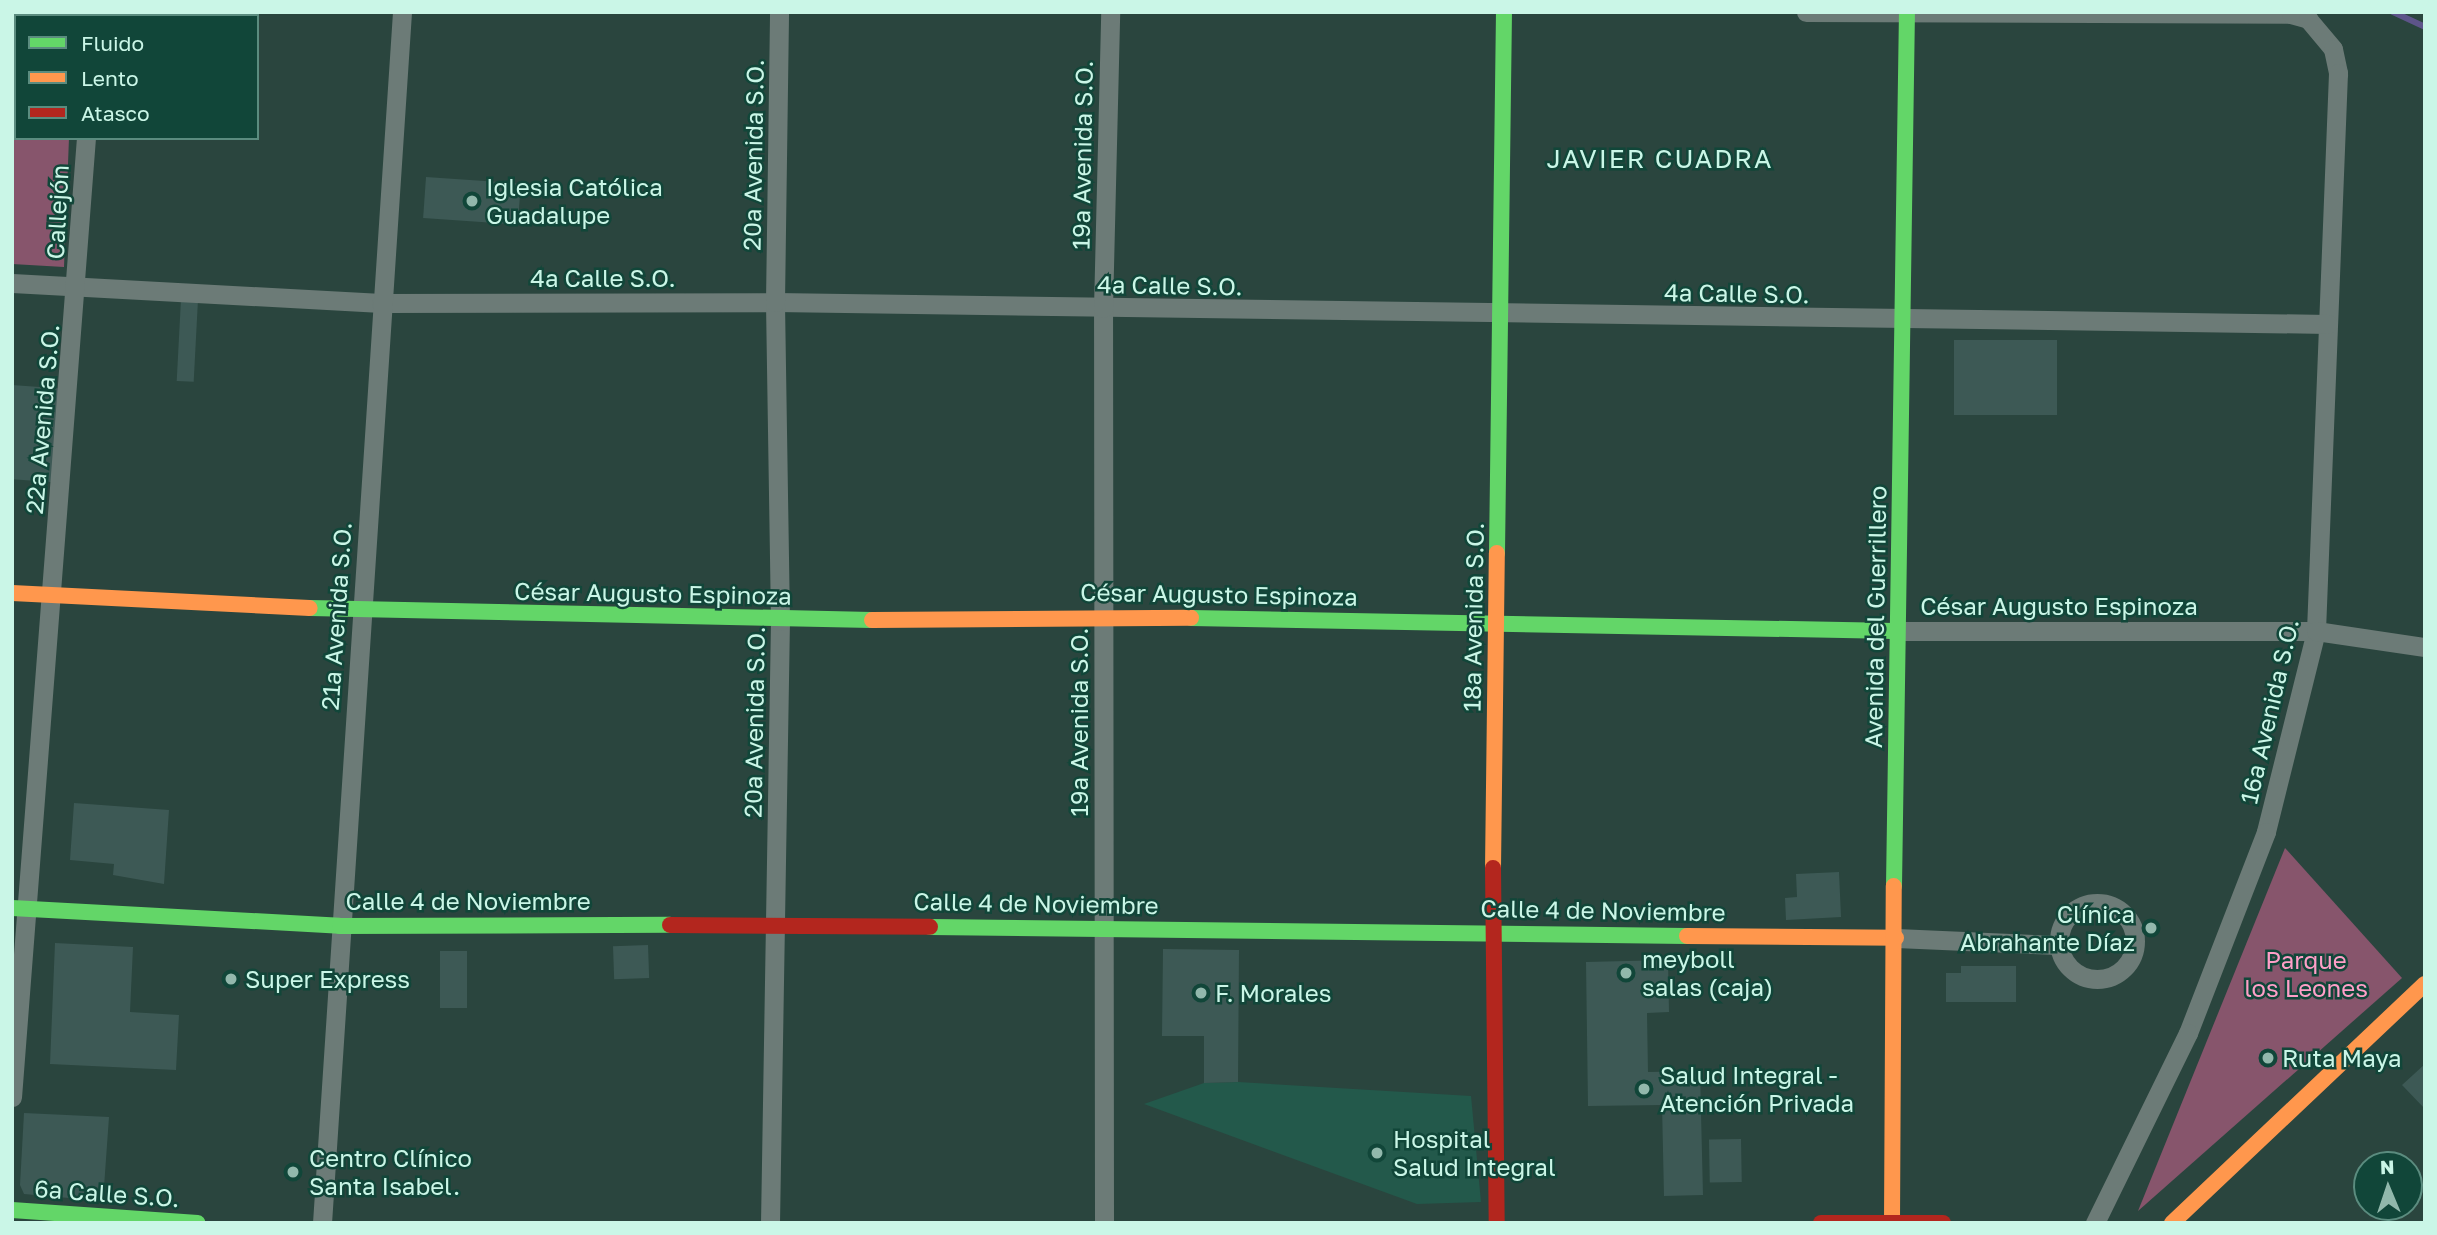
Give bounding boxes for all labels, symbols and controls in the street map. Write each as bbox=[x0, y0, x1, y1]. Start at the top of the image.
legend bbox=[14, 14, 259, 140]
text: Fluido bbox=[81, 30, 144, 56]
street label: 20a Avenida S.O. bbox=[737, 59, 769, 251]
street label: 19a Avenida S.O. bbox=[1066, 60, 1098, 250]
text: Lento bbox=[81, 65, 139, 91]
text: Atasco bbox=[81, 100, 150, 126]
district label: JAVIER CUADRA bbox=[1548, 143, 1772, 175]
street label: Callejón bbox=[40, 164, 74, 260]
place label: Iglesia Católica Guadalupe bbox=[486, 173, 663, 229]
marker: Iglesia Católica Guadalupe bbox=[464, 193, 480, 209]
street label: 4a Calle S.O. bbox=[530, 264, 676, 292]
street label: 4a Calle S.O. bbox=[1097, 269, 1243, 301]
street label: 4a Calle S.O. bbox=[1664, 277, 1810, 309]
street label: 22a Avenida S.O. bbox=[19, 323, 65, 515]
street label: Avenida del Guerrillero bbox=[1858, 486, 1892, 748]
street label: 21a Avenida S.O. bbox=[315, 521, 357, 711]
street label: 18a Avenida S.O. bbox=[1457, 522, 1489, 712]
street label: César Augusto Espinoza bbox=[514, 576, 792, 610]
street label: César Augusto Espinoza bbox=[1080, 577, 1358, 611]
street label: César Augusto Espinoza bbox=[1920, 592, 2198, 620]
street label: 16a Avenida S.O. bbox=[2234, 616, 2304, 806]
street label: 20a Avenida S.O. bbox=[738, 626, 770, 818]
street label: 19a Avenida S.O. bbox=[1065, 627, 1093, 817]
street label: Calle 4 de Noviembre bbox=[913, 886, 1159, 920]
street label: Calle 4 de Noviembre bbox=[345, 887, 591, 915]
street label: Calle 4 de Noviembre bbox=[1480, 893, 1726, 927]
place label: Clínica Abrahante Díaz bbox=[1960, 900, 2135, 956]
marker: Clínica Abrahante Díaz bbox=[2141, 918, 2161, 938]
place label: meyboll salas (caja) bbox=[1642, 945, 1773, 1001]
park label: Parque los Leones bbox=[2244, 946, 2368, 1002]
marker: meyboll salas (caja) bbox=[1616, 963, 1636, 983]
place label: Super Express bbox=[245, 965, 410, 993]
marker: Super Express bbox=[223, 971, 239, 987]
place label: F. Morales bbox=[1215, 979, 1331, 1007]
marker: F. Morales bbox=[1193, 985, 1209, 1001]
place label: Ruta Maya bbox=[2282, 1044, 2402, 1072]
marker: Ruta Maya bbox=[2260, 1050, 2276, 1066]
place label: Salud Integral - Atención Privada bbox=[1660, 1061, 1854, 1117]
marker: Salud Integral - Atención Privada bbox=[1634, 1079, 1654, 1099]
place label: Hospital Salud Integral bbox=[1393, 1125, 1556, 1181]
marker: Hospital Salud Integral bbox=[1367, 1143, 1387, 1163]
place label: Centro Clínico Santa Isabel. bbox=[309, 1144, 472, 1200]
north arrow bbox=[2353, 1151, 2423, 1221]
text: N bbox=[2380, 1155, 2395, 1178]
marker: Centro Clínico Santa Isabel. bbox=[283, 1162, 303, 1182]
street label: 6a Calle S.O. bbox=[34, 1174, 180, 1212]

